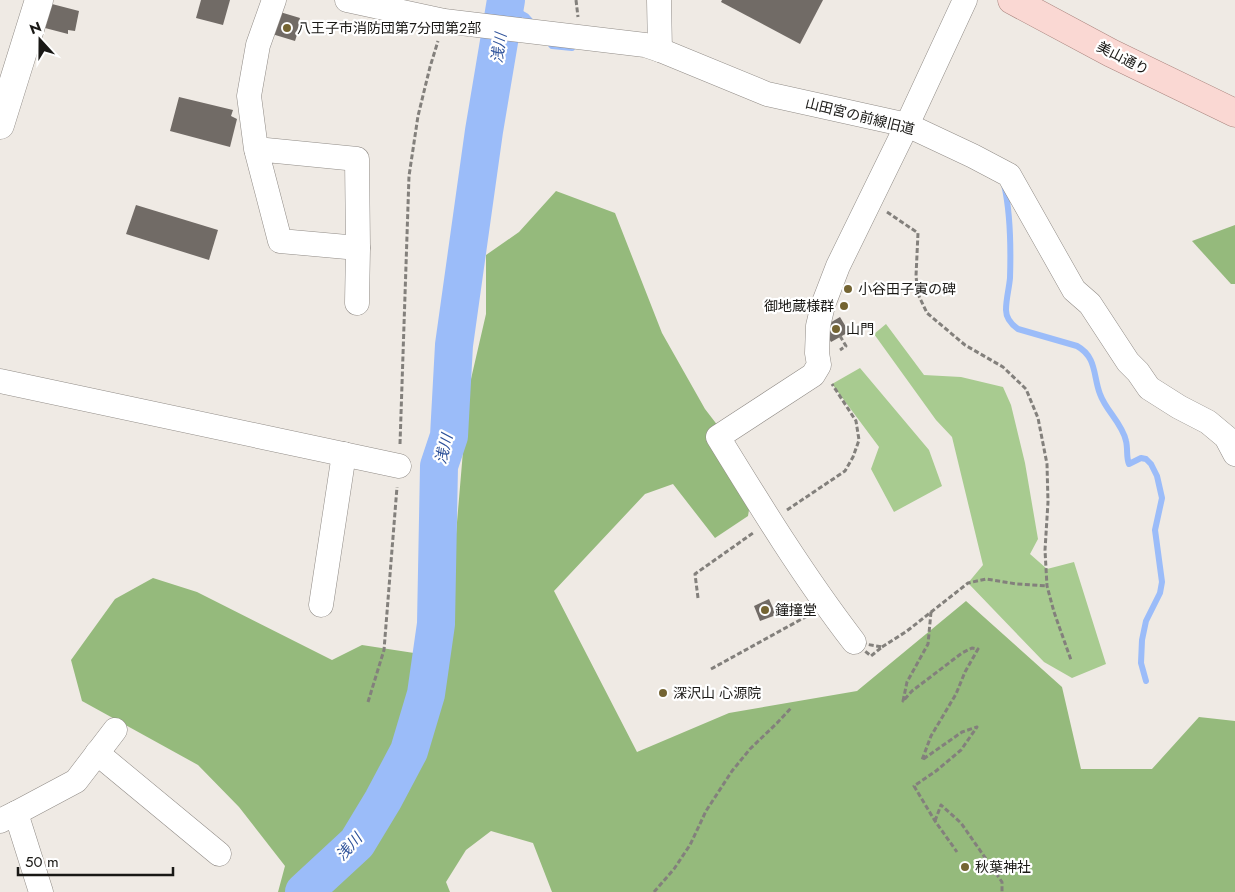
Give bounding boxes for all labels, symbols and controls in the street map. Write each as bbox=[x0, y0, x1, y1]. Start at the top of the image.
north arrow bbox=[15, 15, 65, 65]
text: N bbox=[27, 17, 44, 39]
place label: 八王子市消防団第７分団第２部 bbox=[297, 18, 481, 38]
marker: 八王子市消防団第７分団第２部 bbox=[281, 22, 293, 34]
water label: 浅川 bbox=[486, 30, 512, 64]
street label: 美山通り bbox=[1094, 36, 1152, 80]
street label: 山田宮の前線旧道 bbox=[803, 93, 917, 139]
place label: 小谷田子寅の碑 bbox=[858, 279, 956, 299]
marker: 小谷田子寅の碑 bbox=[842, 283, 854, 295]
place label: 御地蔵様群 bbox=[764, 296, 834, 316]
marker: 御地蔵様群 bbox=[838, 300, 850, 312]
place label: 山門 bbox=[846, 319, 874, 339]
marker: 山門 bbox=[830, 323, 842, 335]
water label: 浅川 bbox=[430, 430, 459, 466]
place label: 鐘撞堂 bbox=[775, 600, 817, 620]
marker: 鐘撞堂 bbox=[759, 604, 771, 616]
place label: 深沢山 心源院 bbox=[673, 683, 761, 703]
marker: 深沢山 心源院 bbox=[657, 687, 669, 699]
water label: 浅川 bbox=[331, 827, 369, 866]
scale bar bbox=[18, 844, 172, 876]
text: 50 m bbox=[25, 851, 59, 873]
place label: 秋葉神社 bbox=[975, 857, 1031, 877]
marker: 秋葉神社 bbox=[959, 861, 971, 873]

